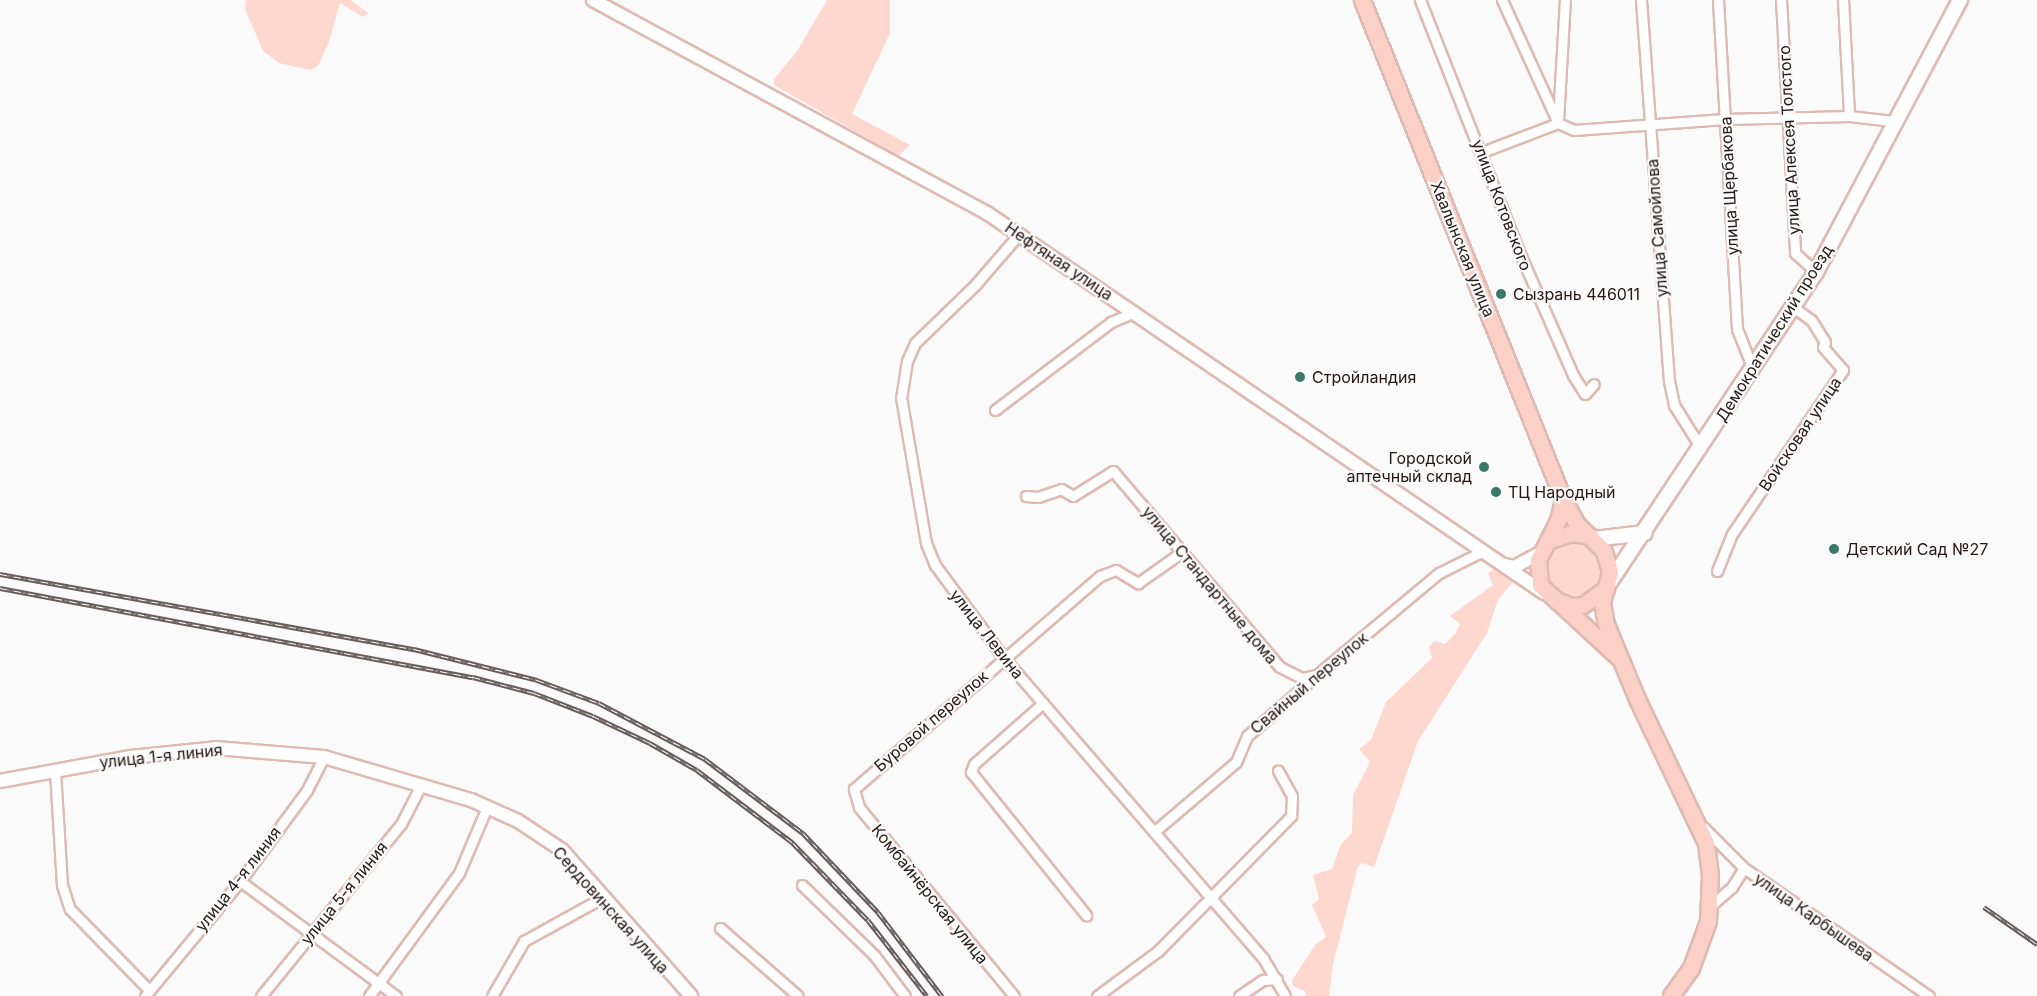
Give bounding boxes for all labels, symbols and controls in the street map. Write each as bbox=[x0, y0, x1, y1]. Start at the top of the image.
street label: улица Алексея Толстого bbox=[1774, 45, 1804, 235]
street label: улица Щербакова bbox=[1716, 116, 1742, 256]
street label: улица Котовского bbox=[1468, 137, 1536, 273]
street label: улица Самойлова bbox=[1643, 158, 1671, 298]
street label: Хвалынская улица bbox=[1427, 178, 1499, 320]
street label: Нефтяная улица bbox=[1001, 218, 1117, 304]
street label: Демократический проезд bbox=[1712, 241, 1836, 425]
place label: Сызрань 446011 bbox=[1513, 284, 1640, 304]
marker: Сызрань 446011 bbox=[1494, 287, 1508, 301]
place label: Стройландия bbox=[1312, 367, 1416, 387]
marker: Стройландия bbox=[1293, 370, 1307, 384]
street label: Войсковая улица bbox=[1755, 373, 1845, 495]
place label: Городской аптечный склад bbox=[1346, 448, 1472, 486]
marker: Городской аптечный склад bbox=[1477, 460, 1491, 474]
place label: ТЦ Народный bbox=[1508, 482, 1615, 502]
marker: ТЦ Народный bbox=[1489, 485, 1503, 499]
street label: улица Стандартные дома bbox=[1138, 502, 1282, 668]
place label: Детский Сад №27 bbox=[1846, 539, 1988, 559]
marker: Детский Сад №27 bbox=[1827, 542, 1841, 556]
street label: улица Левина bbox=[946, 585, 1028, 683]
street label: Свайный переулок bbox=[1246, 628, 1372, 738]
street label: Буровой переулок bbox=[870, 666, 992, 776]
street label: улица 1-я линия bbox=[99, 740, 223, 772]
street label: Комбайнёрская улица bbox=[868, 820, 992, 968]
street label: улица 4-я линия bbox=[191, 823, 285, 935]
street label: улица 5-я линия bbox=[297, 838, 391, 948]
street label: Сердовинская улица bbox=[549, 843, 673, 977]
street label: улица Карбышева bbox=[1751, 869, 1877, 965]

